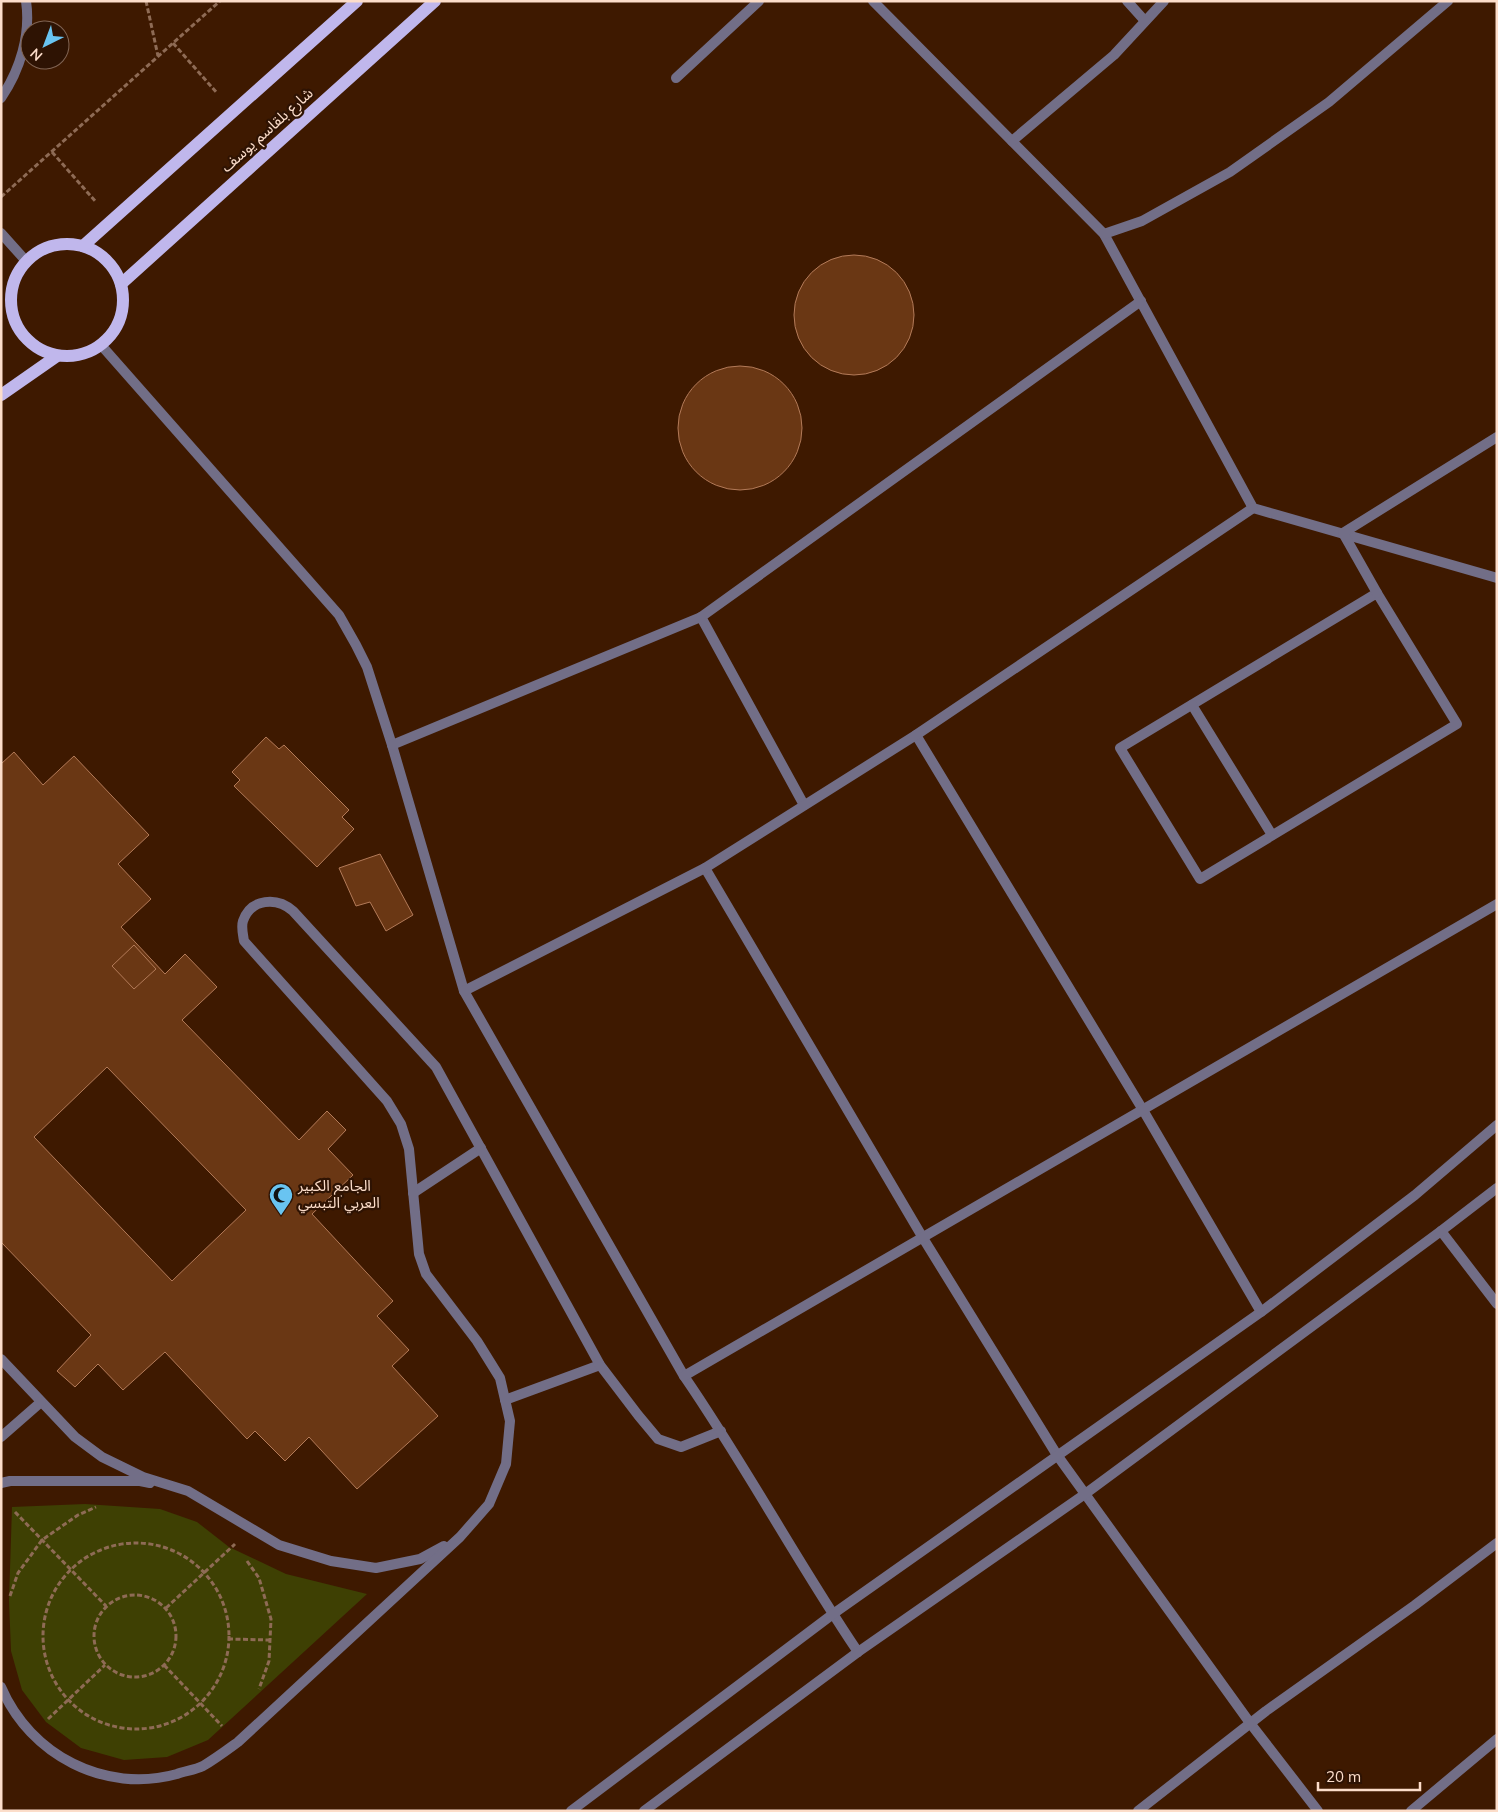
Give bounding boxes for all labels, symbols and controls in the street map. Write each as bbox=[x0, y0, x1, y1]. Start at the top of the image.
north arrow bbox=[20, 20, 70, 70]
text: N bbox=[26, 44, 46, 65]
street label: شارع بلقاسم يوسف bbox=[217, 83, 319, 178]
place label: الجامع الكبير العربي التبسي bbox=[297, 1176, 380, 1214]
mosque icon: الجامع الكبير العربي التبسي bbox=[268, 1182, 294, 1216]
scale bar bbox=[1318, 1760, 1420, 1792]
text: 20 m bbox=[1326, 1767, 1361, 1786]

